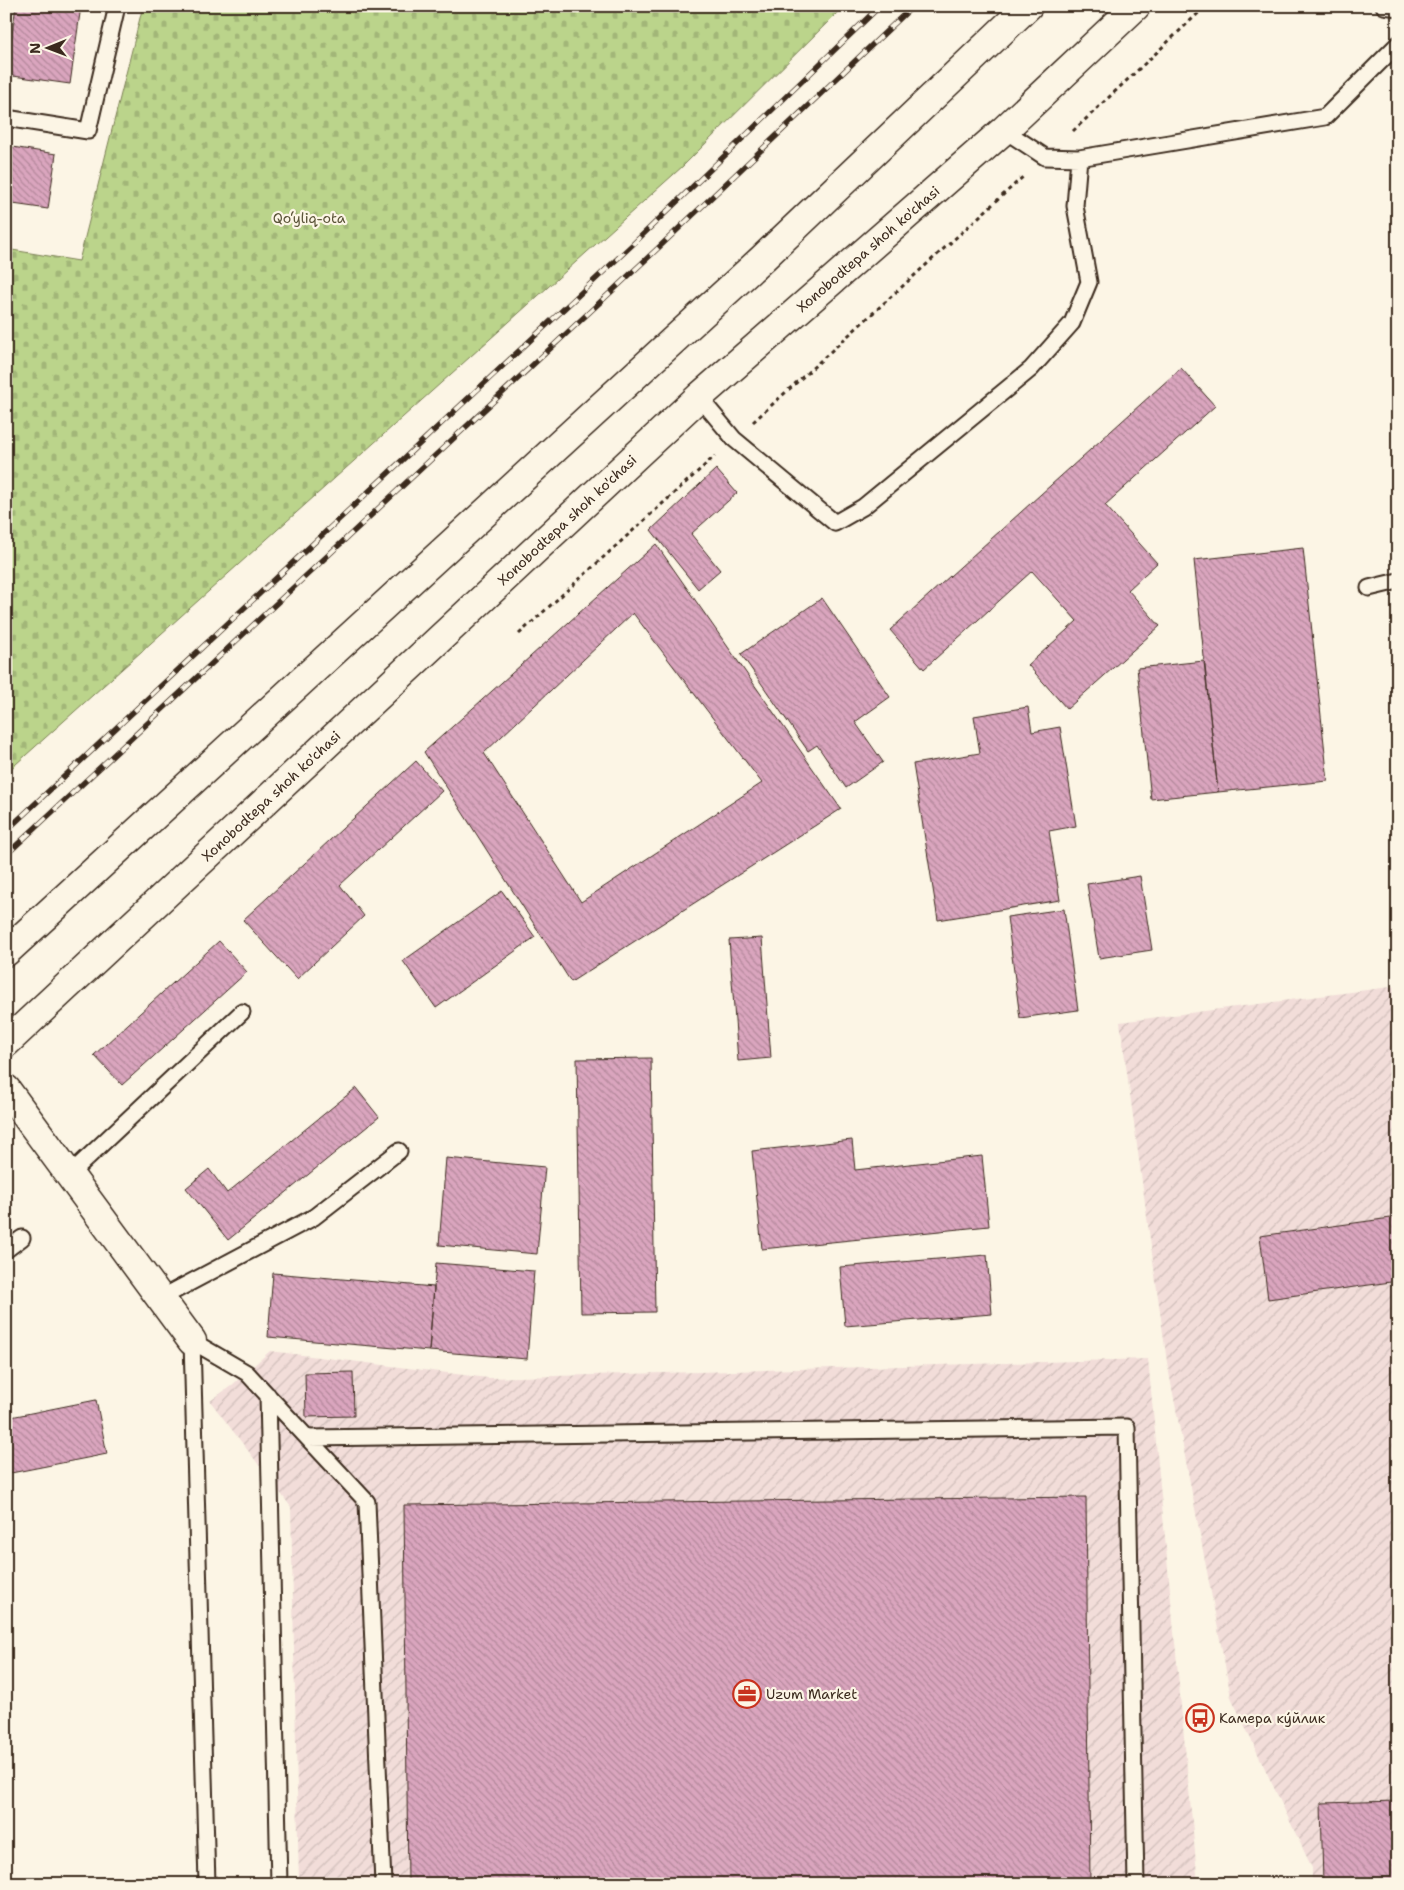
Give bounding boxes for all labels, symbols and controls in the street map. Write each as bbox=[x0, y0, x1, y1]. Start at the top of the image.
north arrow bbox=[22, 22, 72, 72]
text: N bbox=[26, 43, 44, 54]
street label: Xonobodtepa shoh ko'chasi bbox=[793, 182, 943, 316]
park label: Qo‘yliq-ota bbox=[273, 209, 346, 227]
street label: Xonobodtepa shoh ko'chasi bbox=[494, 451, 640, 589]
street label: Xonobodtepa shoh ko'chasi bbox=[198, 727, 344, 865]
office icon: Uzum Market bbox=[732, 1679, 762, 1709]
place label: Uzum Market bbox=[766, 1685, 857, 1703]
bus stop icon: Камера ку́йлик bbox=[1185, 1703, 1215, 1733]
place label: Камера ку́йлик bbox=[1219, 1709, 1326, 1727]

